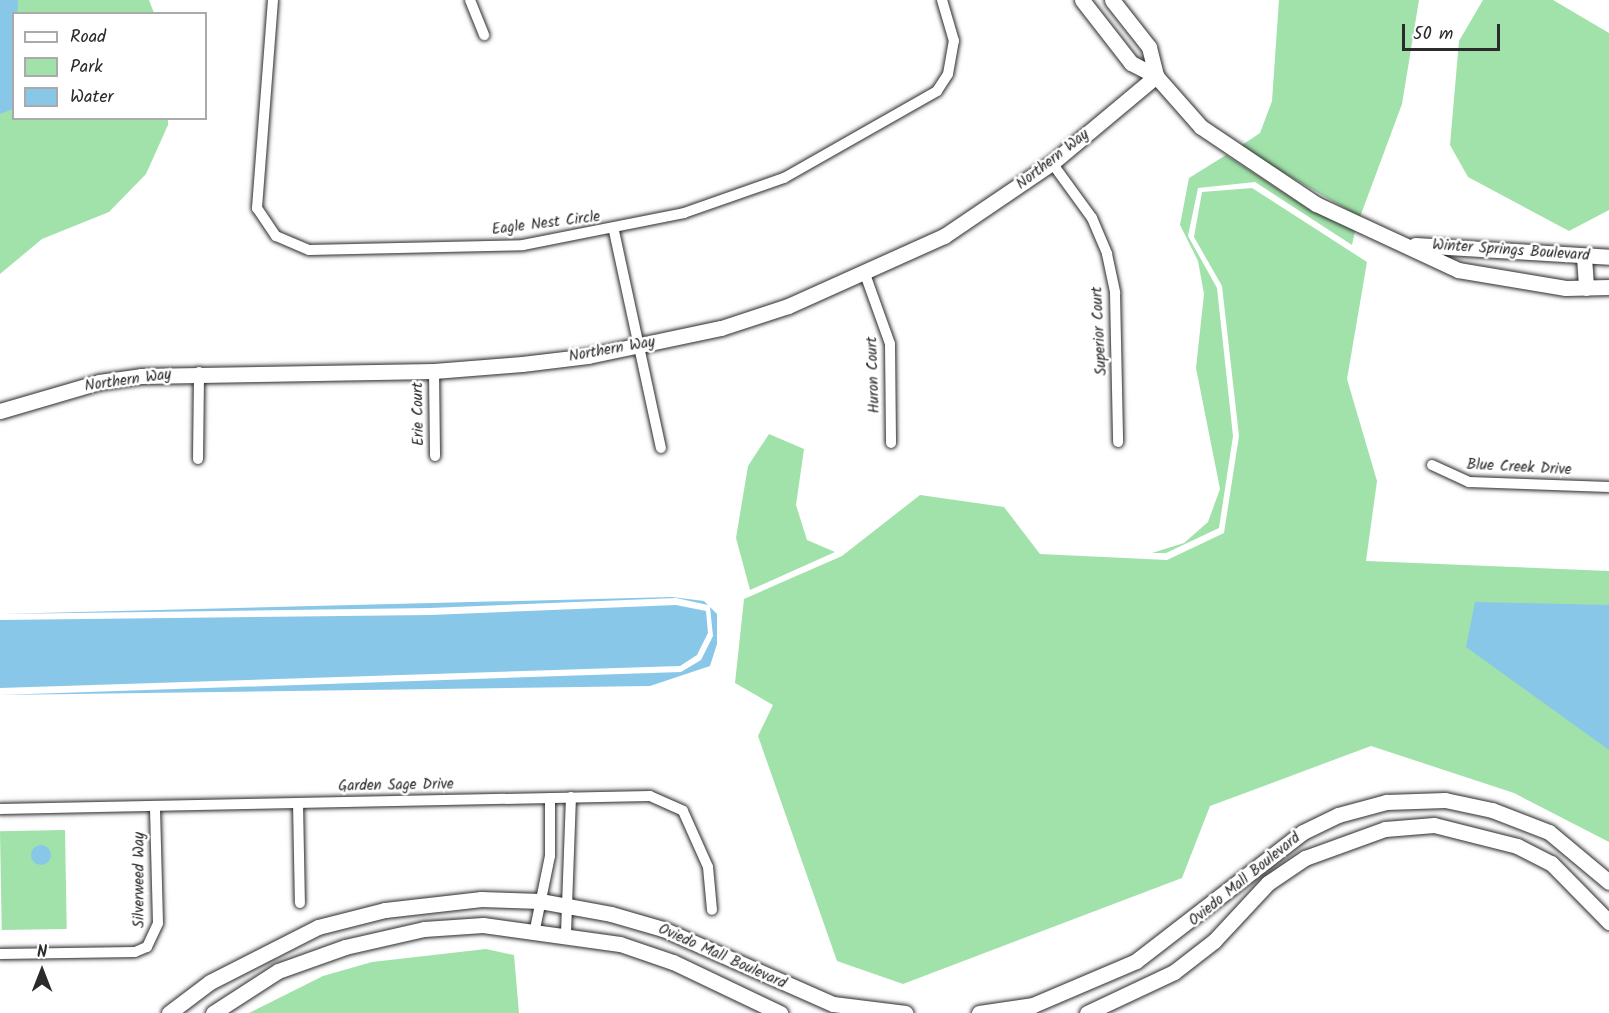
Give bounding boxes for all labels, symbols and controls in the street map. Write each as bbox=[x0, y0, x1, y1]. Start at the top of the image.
legend bbox=[12, 12, 207, 120]
scale bar bbox=[1405, 12, 1502, 50]
text: 50 m bbox=[1413, 20, 1453, 49]
text: Road bbox=[70, 23, 106, 52]
text: Park bbox=[70, 53, 103, 82]
text: Water bbox=[70, 83, 114, 112]
street label: Northern Way bbox=[1013, 126, 1093, 194]
street label: Eagle Nest Circle bbox=[491, 208, 601, 240]
street label: Winter Springs Boulevard bbox=[1432, 237, 1590, 265]
street label: Superior Court bbox=[1089, 286, 1111, 376]
street label: Northern Way bbox=[567, 334, 657, 366]
street label: Huron Court bbox=[864, 336, 884, 414]
street label: Northern Way bbox=[84, 366, 172, 396]
street label: Erie Court bbox=[409, 382, 429, 446]
street label: Blue Creek Drive bbox=[1466, 456, 1572, 480]
street label: Garden Sage Drive bbox=[338, 776, 454, 796]
street label: Oviedo Mall Boulevard bbox=[1186, 830, 1304, 930]
street label: Silverweed Way bbox=[131, 832, 149, 928]
street label: Oviedo Mall Boulevard bbox=[655, 921, 789, 993]
text: N bbox=[37, 940, 47, 965]
north arrow bbox=[12, 941, 72, 1001]

